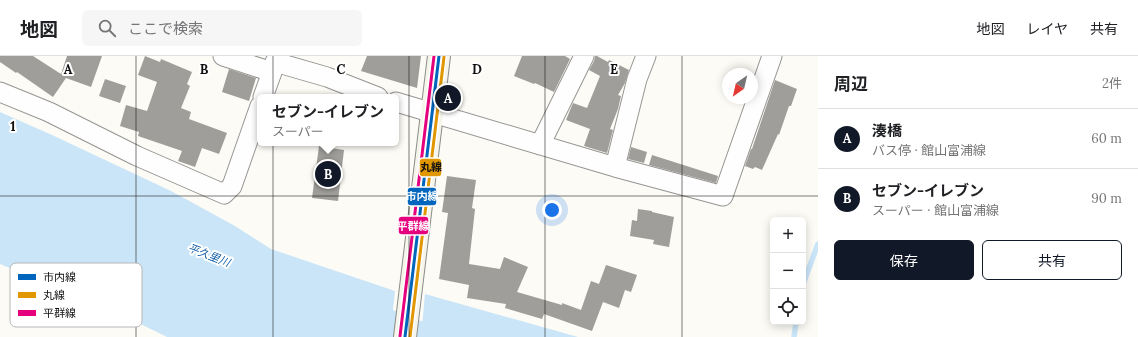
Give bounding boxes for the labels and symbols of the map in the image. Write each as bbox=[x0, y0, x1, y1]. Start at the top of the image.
text: A bbox=[64, 61, 73, 78]
text: B bbox=[200, 61, 209, 78]
text: C bbox=[337, 61, 346, 78]
text: D bbox=[472, 61, 482, 78]
text: E bbox=[610, 61, 618, 78]
north arrow bbox=[722, 68, 758, 104]
pin: A bbox=[435, 83, 461, 113]
text: 1 bbox=[10, 118, 16, 135]
line badge: 丸線 bbox=[419, 158, 442, 177]
pin: B bbox=[315, 159, 341, 189]
text: 丸線 bbox=[420, 160, 442, 174]
line badge: 市内線 bbox=[407, 187, 437, 206]
text: 市内線 bbox=[406, 189, 439, 203]
your location bbox=[542, 200, 562, 220]
line badge: 平群線 bbox=[398, 216, 429, 235]
text: 平群線 bbox=[397, 219, 430, 233]
water label: 平久里川 bbox=[186, 241, 233, 270]
legend bbox=[10, 263, 142, 327]
text: 市内線 bbox=[43, 270, 76, 284]
text: 丸線 bbox=[43, 288, 65, 302]
text: 平群線 bbox=[43, 306, 76, 320]

